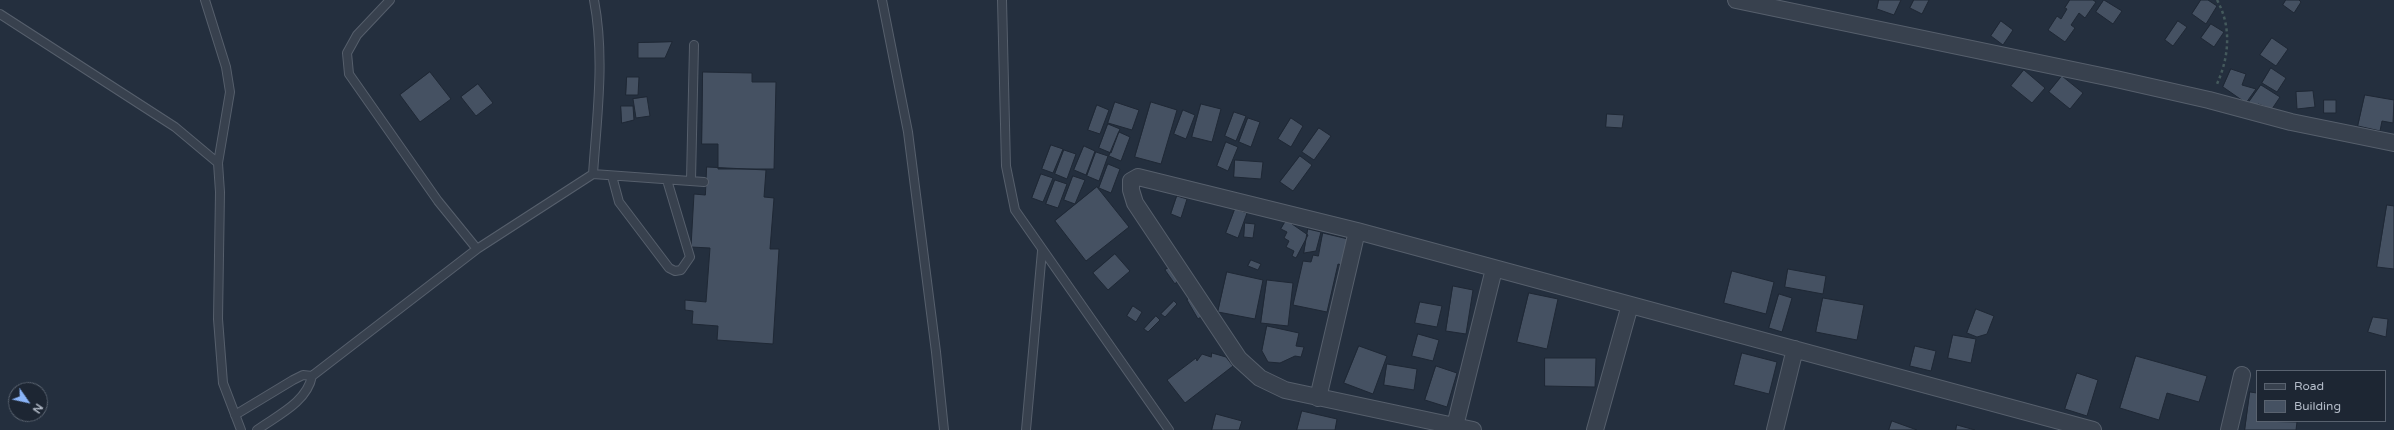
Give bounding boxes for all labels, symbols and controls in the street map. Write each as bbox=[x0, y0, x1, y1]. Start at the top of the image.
legend bbox=[2256, 370, 2386, 422]
text: Road bbox=[2294, 379, 2324, 393]
north arrow bbox=[8, 382, 48, 422]
text: Building bbox=[2294, 399, 2341, 413]
text: N bbox=[30, 401, 45, 416]

